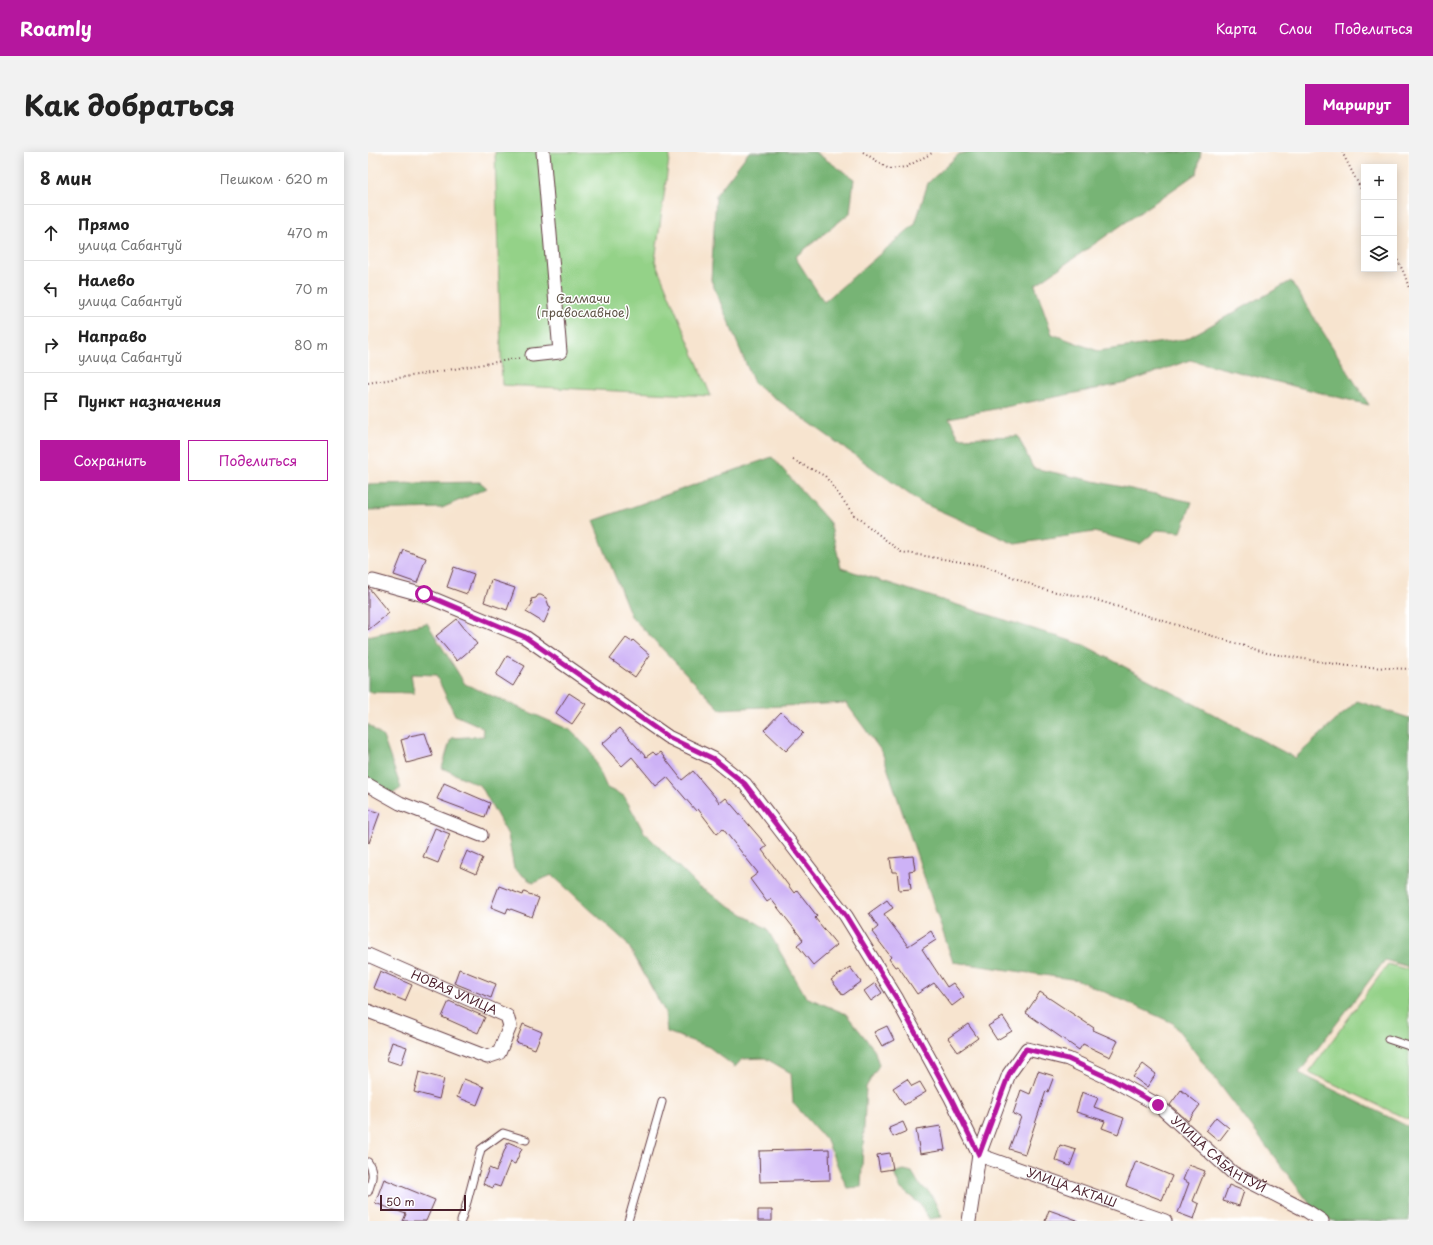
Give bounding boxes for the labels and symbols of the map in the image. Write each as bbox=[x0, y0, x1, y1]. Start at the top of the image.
park label: Салмачи (православное) bbox=[536, 289, 630, 321]
route start bbox=[415, 585, 433, 603]
street label: НОВАЯ УЛИЦА bbox=[408, 965, 501, 1019]
route end bbox=[1149, 1096, 1167, 1114]
street label: УЛИЦА САБАНТУЙ bbox=[1168, 1111, 1270, 1197]
street label: УЛИЦА АКТАШ bbox=[1025, 1163, 1120, 1211]
scale bar bbox=[380, 1193, 466, 1212]

